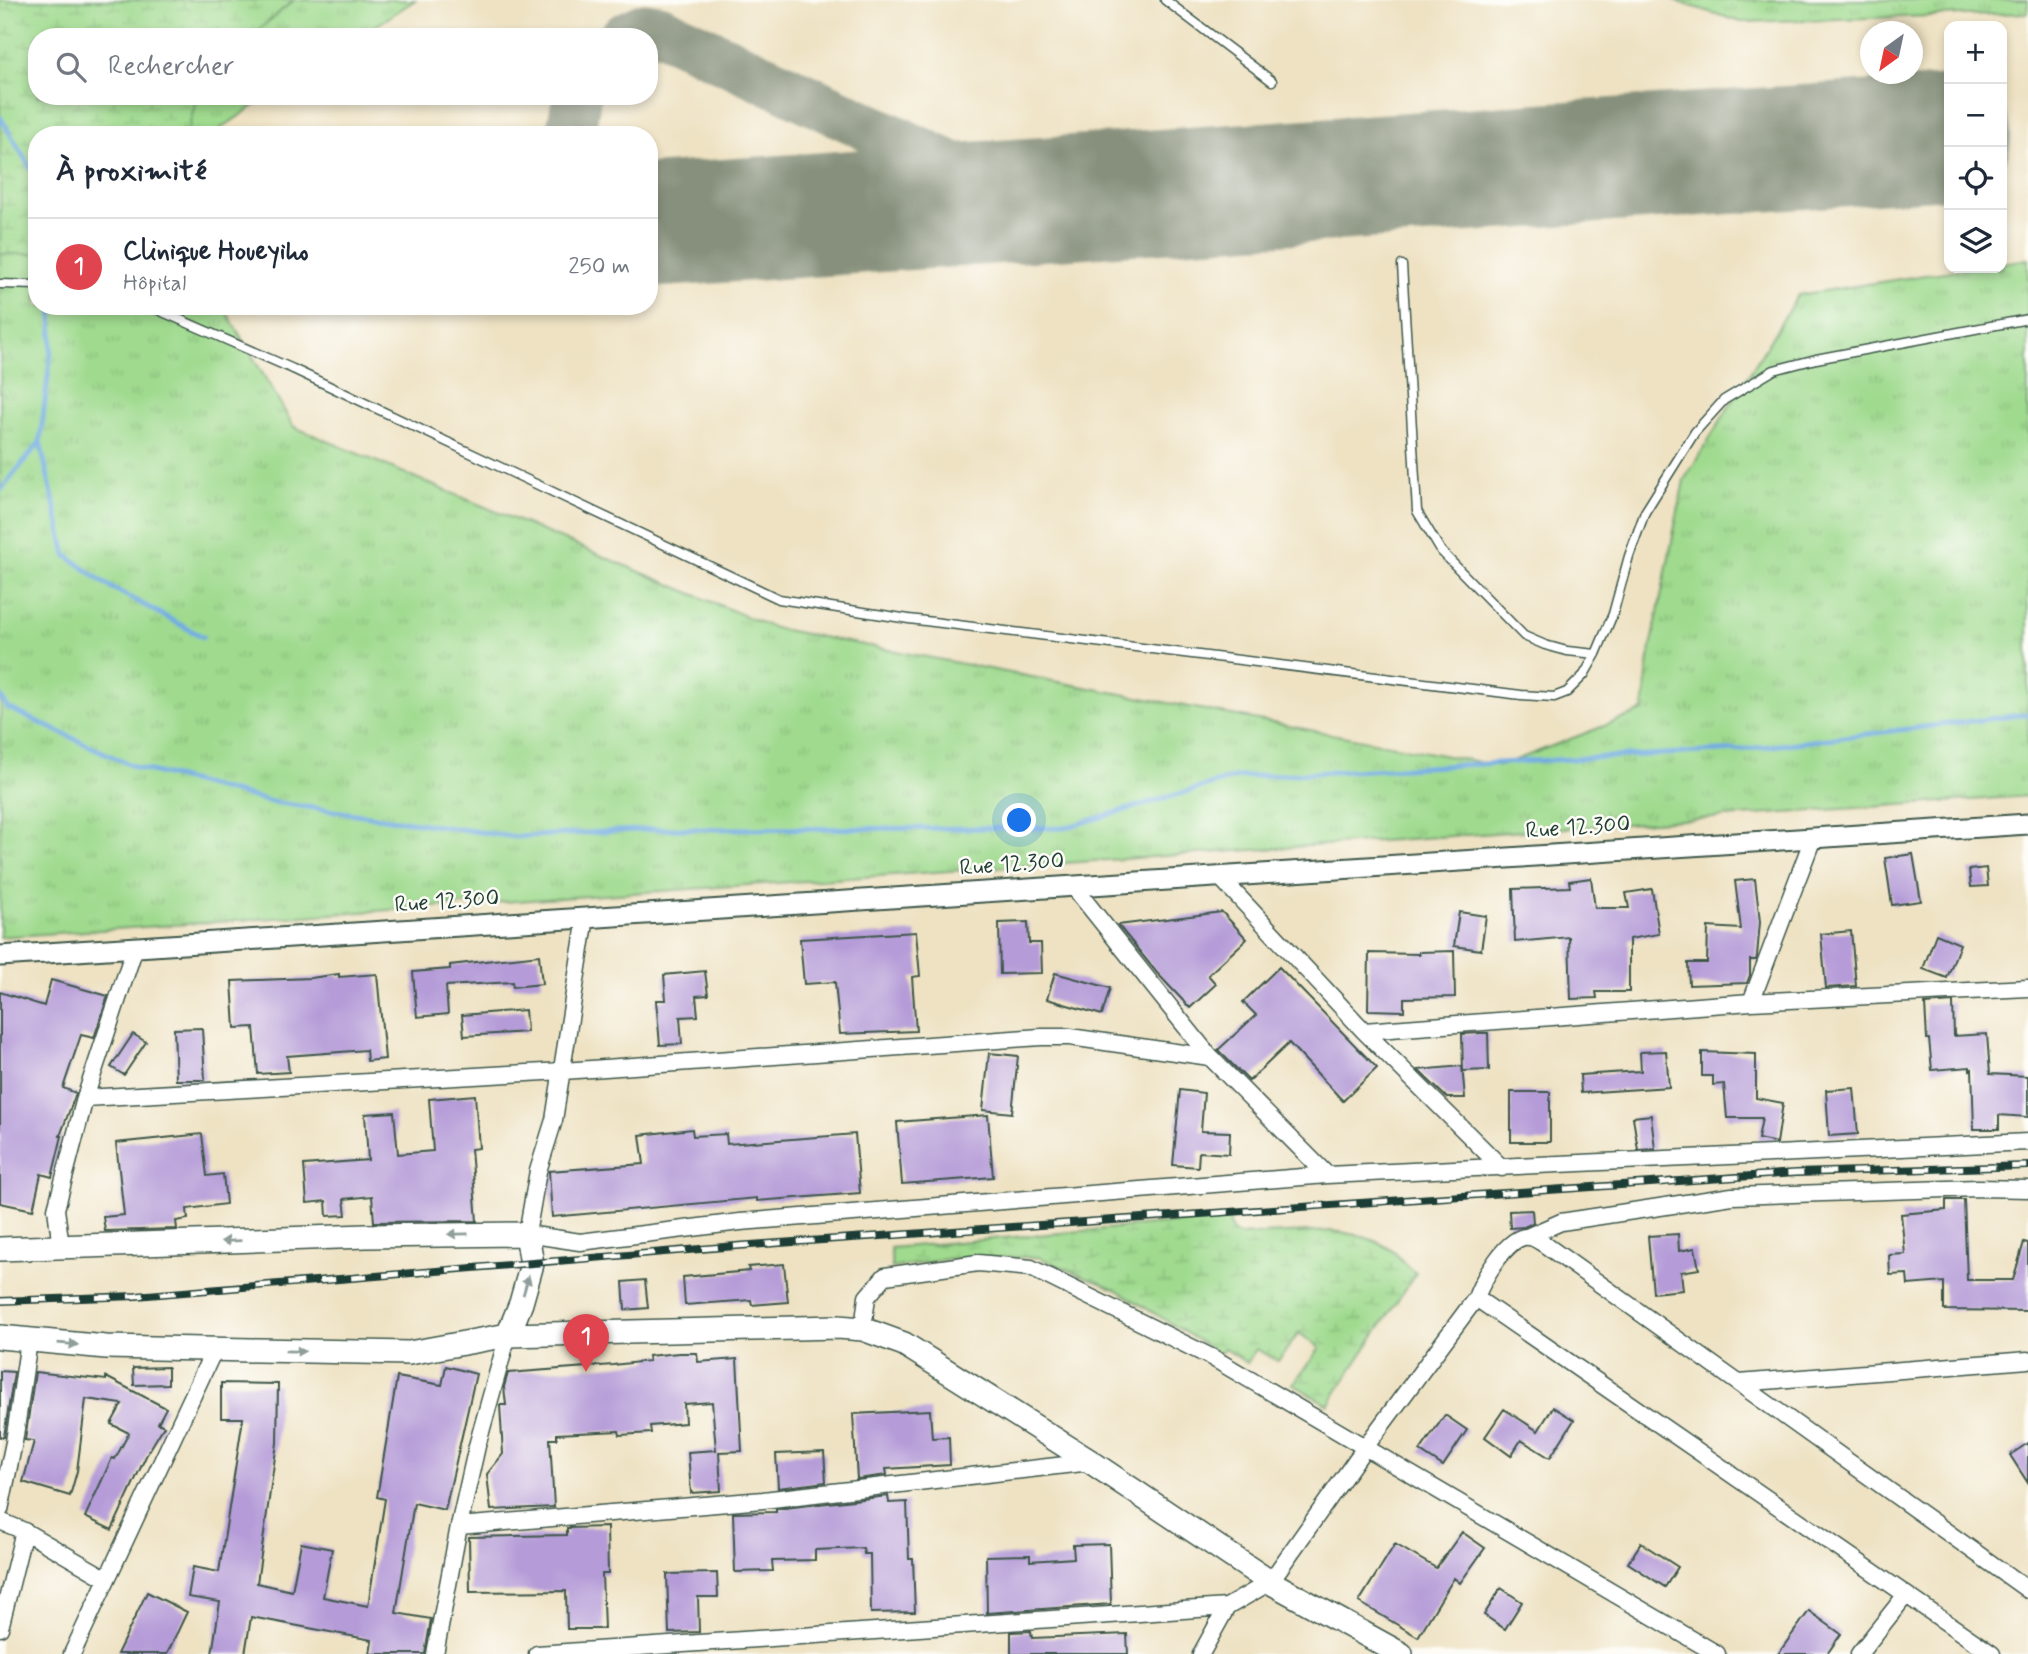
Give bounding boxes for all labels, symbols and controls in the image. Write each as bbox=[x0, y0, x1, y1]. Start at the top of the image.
north arrow bbox=[1860, 21, 1923, 84]
map controls bbox=[1944, 21, 2007, 273]
button: + bbox=[1944, 21, 2007, 84]
search box bbox=[28, 28, 658, 105]
icon: search bbox=[52, 48, 90, 86]
text: Rechercher bbox=[108, 50, 234, 84]
button: − bbox=[1944, 84, 2007, 147]
button: locate bbox=[1944, 147, 2007, 210]
text: À proximité bbox=[56, 152, 207, 191]
button: layers bbox=[1944, 210, 2007, 273]
text: Clinique Houeyiho bbox=[123, 235, 308, 269]
text: 1 bbox=[74, 252, 84, 282]
text: 250 m bbox=[568, 252, 630, 282]
text: Hôpital bbox=[123, 269, 186, 299]
your location bbox=[1002, 803, 1036, 837]
street label: Rue 12.300 bbox=[1525, 809, 1631, 847]
street label: Rue 12.300 bbox=[959, 846, 1065, 884]
street label: Rue 12.300 bbox=[394, 883, 500, 921]
one-way arrow bbox=[447, 1229, 469, 1240]
one-way arrow bbox=[220, 1235, 242, 1246]
one-way arrow bbox=[521, 1274, 532, 1296]
pin: 1 bbox=[563, 1314, 609, 1372]
one-way arrow bbox=[57, 1339, 79, 1350]
one-way arrow bbox=[284, 1345, 306, 1357]

